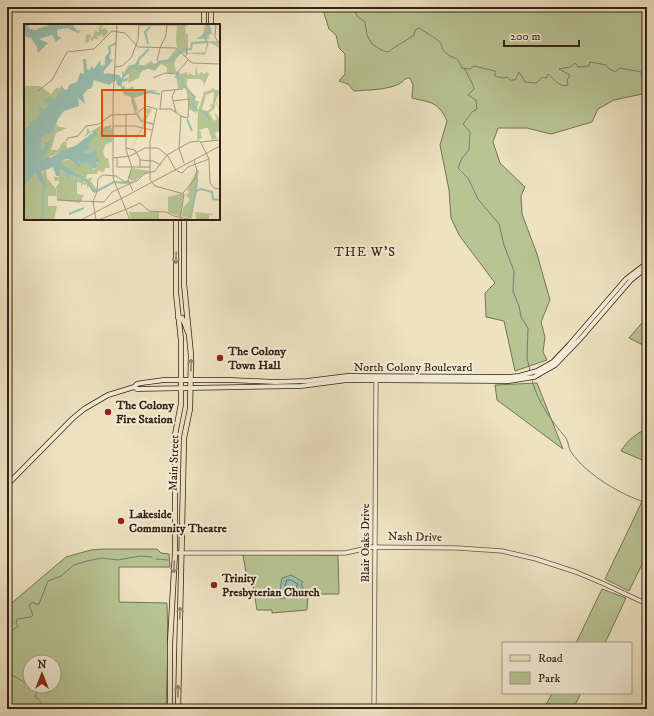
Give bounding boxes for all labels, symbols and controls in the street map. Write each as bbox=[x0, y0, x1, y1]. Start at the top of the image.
scale bar bbox=[504, 22, 579, 48]
inset map bbox=[24, 24, 220, 220]
text: 200 m bbox=[510, 29, 540, 44]
district label: THE W'S bbox=[334, 244, 396, 260]
one-way arrow bbox=[172, 251, 180, 264]
place label: The Colony Town Hall bbox=[227, 344, 286, 373]
marker: The Colony Town Hall bbox=[215, 353, 225, 363]
one-way arrow bbox=[187, 359, 195, 372]
street label: North Colony Boulevard bbox=[354, 360, 472, 375]
place label: The Colony Fire Station bbox=[115, 398, 174, 427]
marker: The Colony Fire Station bbox=[103, 407, 113, 417]
street label: Main Street bbox=[166, 434, 182, 491]
street label: Blair Oaks Drive bbox=[358, 503, 373, 583]
place label: Lakeside Community Theatre bbox=[129, 507, 227, 536]
marker: Lakeside Community Theatre bbox=[116, 516, 126, 526]
street label: Nash Drive bbox=[388, 529, 442, 545]
one-way arrow bbox=[170, 560, 178, 573]
place label: Trinity Presbyterian Church bbox=[221, 571, 321, 600]
marker: Trinity Presbyterian Church bbox=[209, 580, 219, 590]
one-way arrow bbox=[176, 607, 183, 620]
legend bbox=[502, 642, 632, 694]
text: Road bbox=[538, 651, 563, 666]
north arrow bbox=[22, 654, 62, 694]
text: N bbox=[37, 658, 47, 672]
text: Park bbox=[538, 671, 560, 686]
one-way arrow bbox=[174, 685, 182, 698]

